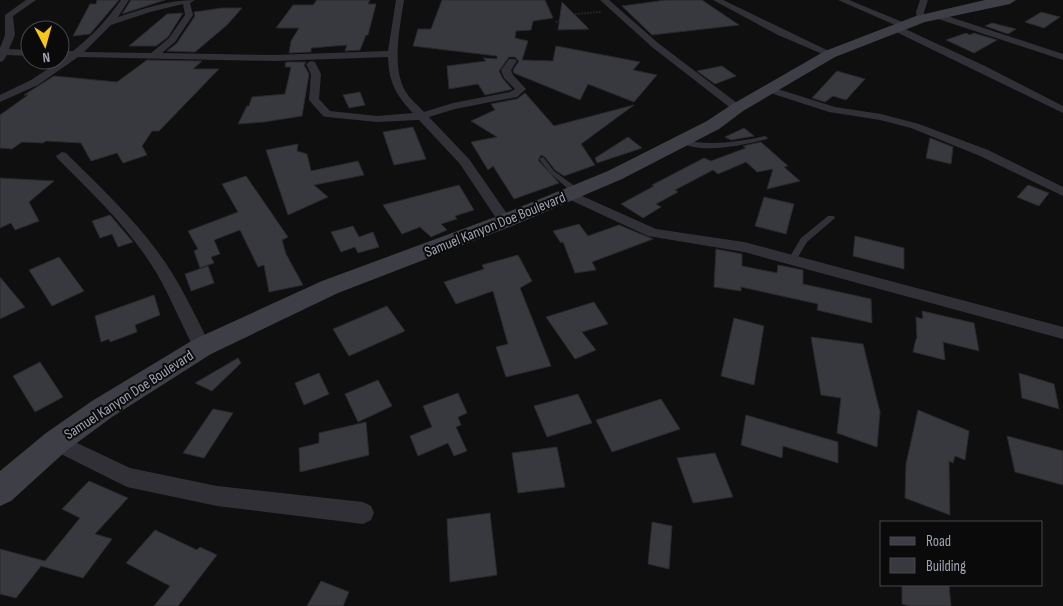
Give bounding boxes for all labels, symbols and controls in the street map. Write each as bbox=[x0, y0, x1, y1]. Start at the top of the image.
north arrow bbox=[20, 20, 70, 70]
text: N bbox=[42, 49, 51, 66]
street label: Samuel Kanyon Doe Boulevard bbox=[422, 188, 568, 262]
street label: Samuel Kanyon Doe Boulevard bbox=[61, 346, 197, 444]
legend bbox=[880, 521, 1043, 586]
text: Road bbox=[926, 532, 951, 551]
text: Building bbox=[926, 557, 966, 576]

